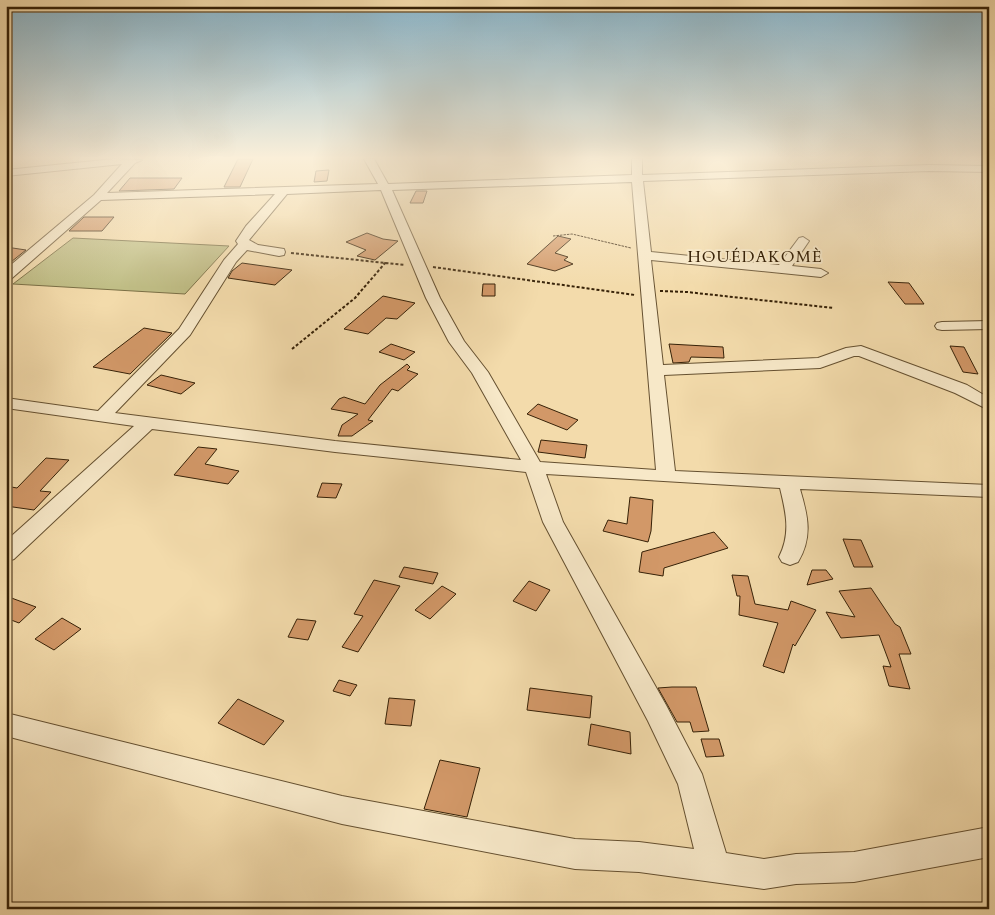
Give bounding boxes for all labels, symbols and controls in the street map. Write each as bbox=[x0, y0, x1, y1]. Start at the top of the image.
district label: HOUÉDAKOMÈ bbox=[687, 246, 823, 268]

